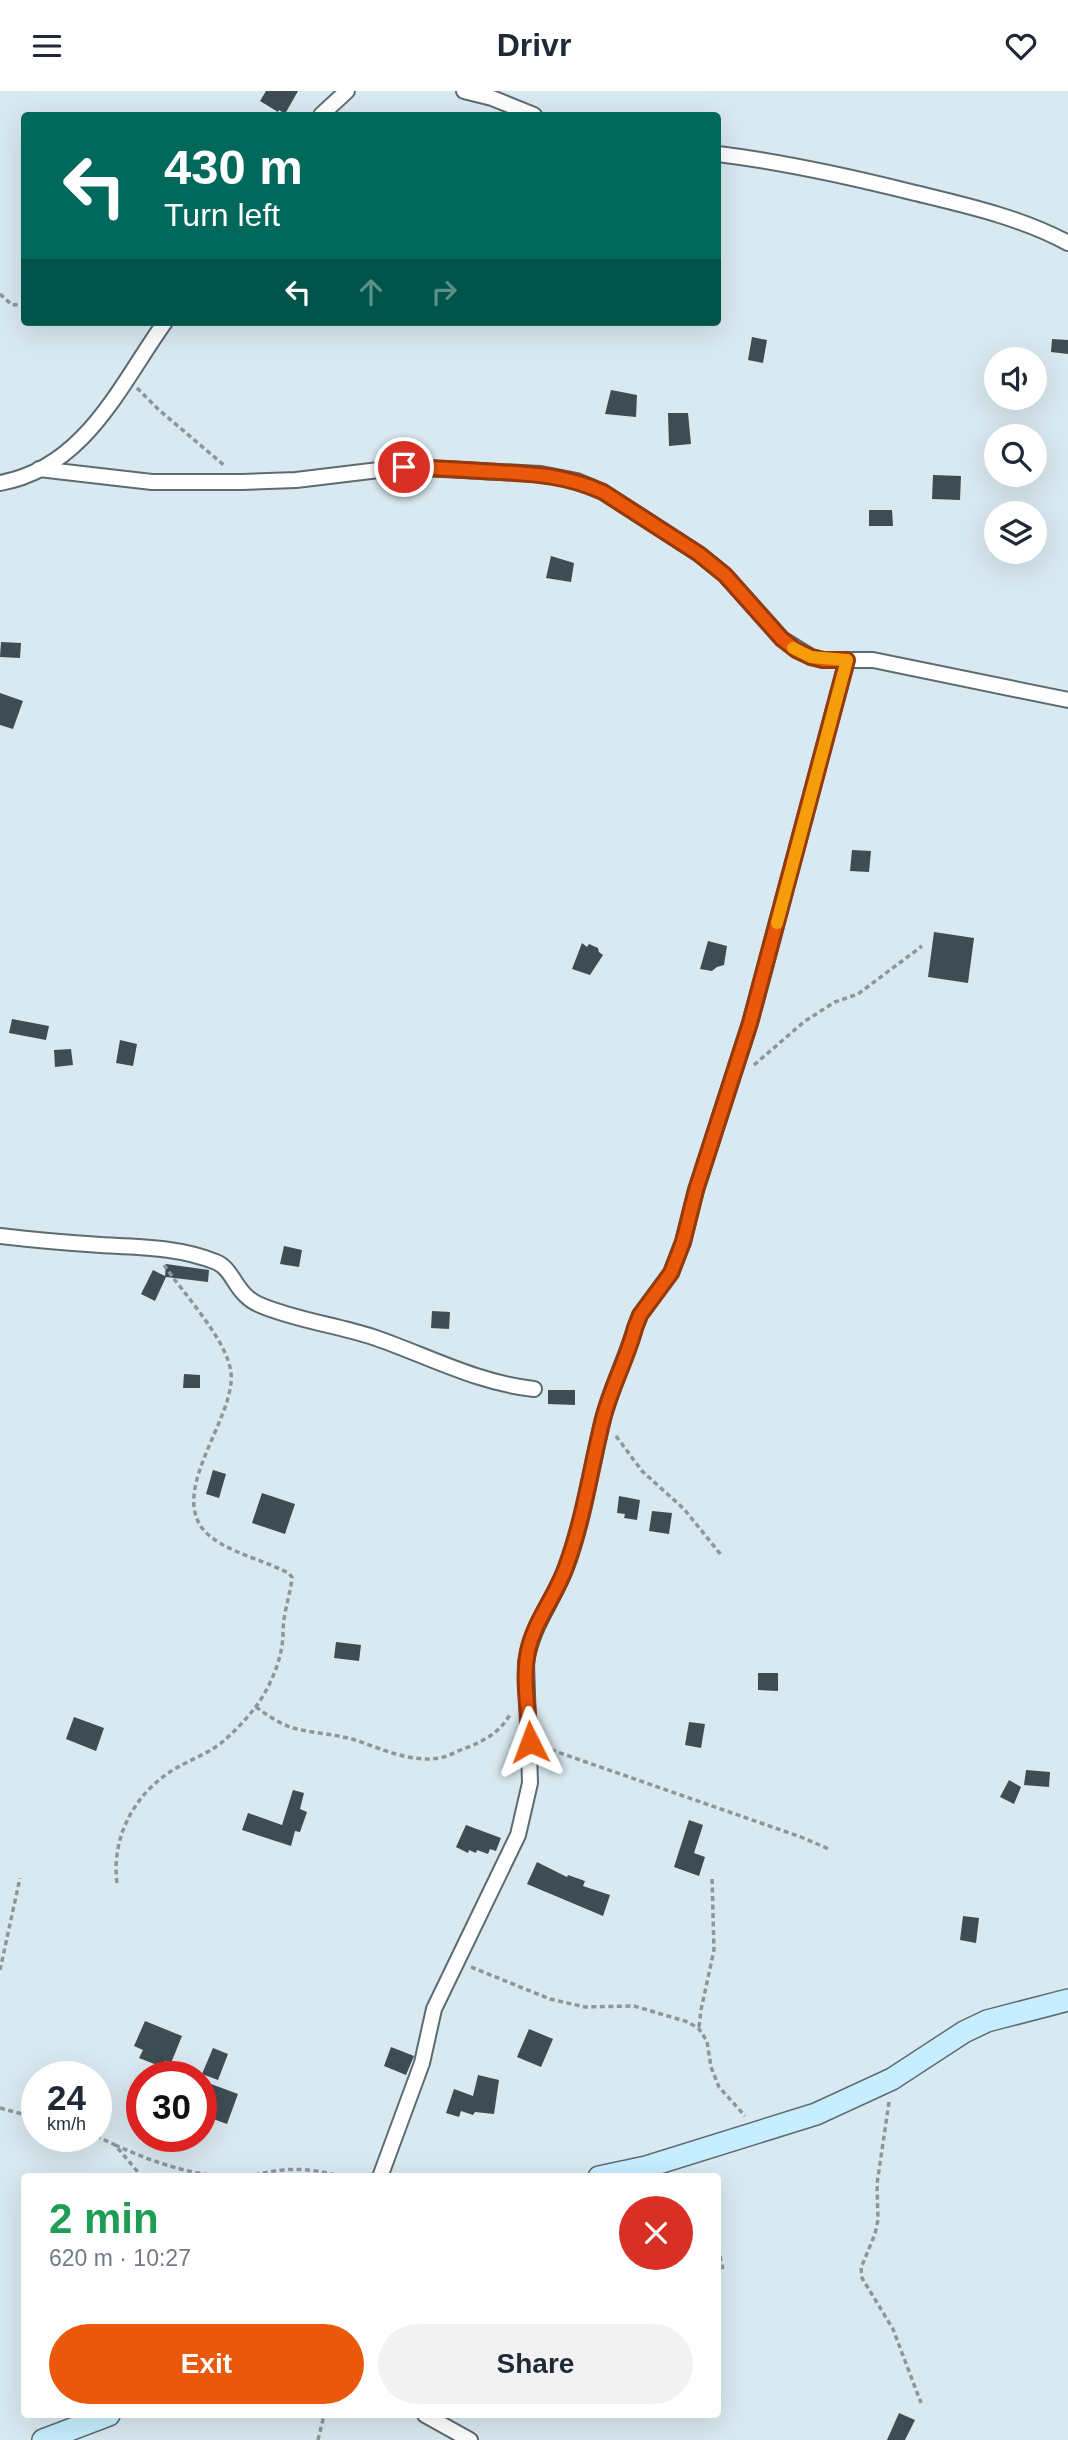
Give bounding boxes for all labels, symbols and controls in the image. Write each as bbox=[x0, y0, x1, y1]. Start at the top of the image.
icon: menu bbox=[28, 27, 66, 65]
text: Drivr bbox=[497, 27, 571, 63]
icon: heart bbox=[1002, 27, 1040, 65]
icon: left bbox=[49, 140, 140, 231]
text: 430 m bbox=[164, 140, 303, 194]
text: Turn left bbox=[164, 197, 280, 233]
icon: left bbox=[279, 273, 317, 311]
icon: ahead bbox=[352, 273, 390, 311]
icon: right bbox=[425, 273, 463, 311]
map controls bbox=[984, 347, 1047, 564]
button: sound bbox=[984, 347, 1047, 410]
button: search bbox=[984, 424, 1047, 487]
pin bbox=[374, 437, 434, 497]
icon: arrive bbox=[385, 448, 423, 486]
button: layers bbox=[984, 501, 1047, 564]
position arrow bbox=[493, 1705, 567, 1779]
speed limit sign: 30 bbox=[126, 2061, 217, 2152]
text: 24 bbox=[47, 2078, 86, 2117]
text: km/h bbox=[47, 2114, 86, 2134]
text: 2 min bbox=[49, 2195, 159, 2242]
button: close bbox=[619, 2196, 693, 2270]
text: 620 m · 10:27 bbox=[49, 2245, 191, 2271]
button: Exit bbox=[49, 2324, 364, 2404]
button: Share bbox=[378, 2324, 693, 2404]

